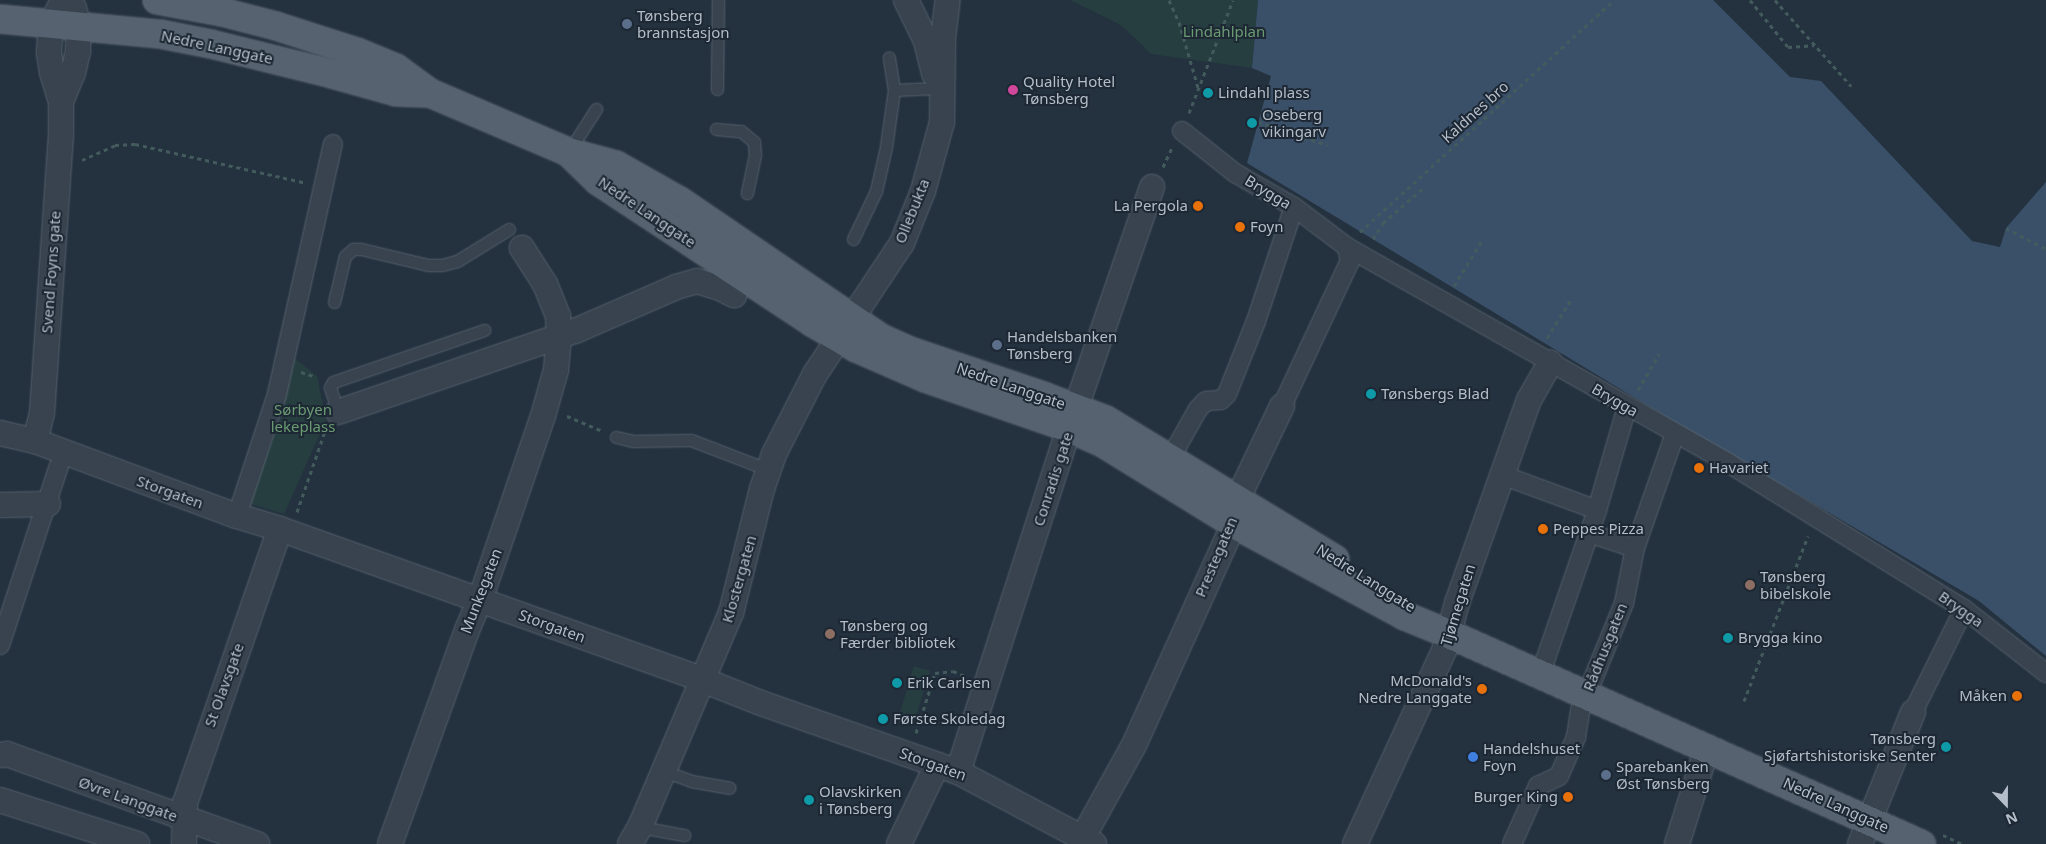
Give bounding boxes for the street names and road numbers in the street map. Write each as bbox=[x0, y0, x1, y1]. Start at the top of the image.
street label: Nedre Langgate bbox=[160, 26, 274, 68]
street label: Kaldnes bro bbox=[1438, 77, 1512, 147]
street label: Brygga bbox=[1242, 171, 1294, 213]
street label: Nedre Langgate bbox=[595, 173, 699, 251]
street label: Ollebukta bbox=[891, 176, 933, 246]
street label: Svend Foyns gate bbox=[38, 210, 64, 334]
street label: Nedre Langgate bbox=[954, 359, 1068, 413]
street label: Brygga bbox=[1589, 380, 1641, 420]
street label: Conradis gate bbox=[1029, 430, 1077, 528]
street label: Storgaten bbox=[134, 472, 206, 512]
street label: Prestegaten bbox=[1191, 514, 1241, 600]
street label: Klostergaten bbox=[718, 533, 760, 625]
street label: Nedre Langgate bbox=[1313, 540, 1419, 616]
street label: Munkegaten bbox=[457, 546, 505, 636]
street label: Tjømegaten bbox=[1437, 562, 1479, 648]
street label: Brygga bbox=[1935, 587, 1987, 631]
street label: Rådhusgaten bbox=[1579, 600, 1631, 694]
street label: Storgaten bbox=[516, 606, 588, 646]
street label: St Olavsgate bbox=[201, 641, 247, 729]
street label: Storgaten bbox=[897, 744, 969, 784]
street label: Øvre Langgate bbox=[76, 773, 180, 825]
street label: Nedre Langgate bbox=[1780, 774, 1892, 836]

